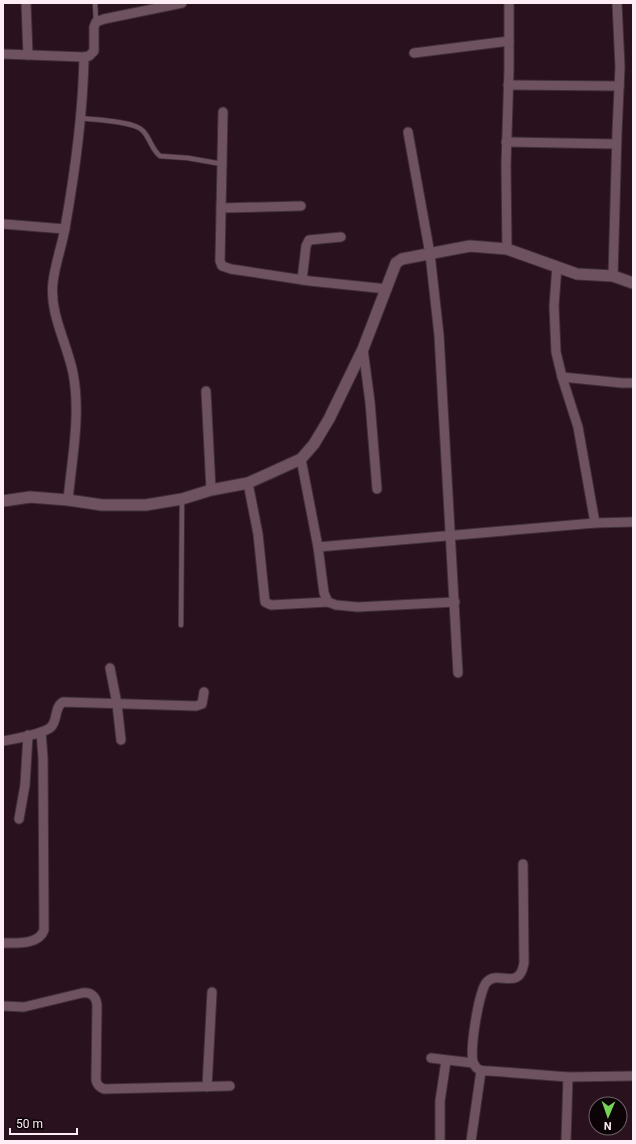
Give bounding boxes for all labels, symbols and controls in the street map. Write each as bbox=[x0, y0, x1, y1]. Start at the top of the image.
north arrow bbox=[588, 1096, 628, 1136]
scale bar bbox=[10, 1110, 77, 1136]
text: 50 m bbox=[16, 1117, 43, 1131]
text: N bbox=[603, 1119, 612, 1132]

